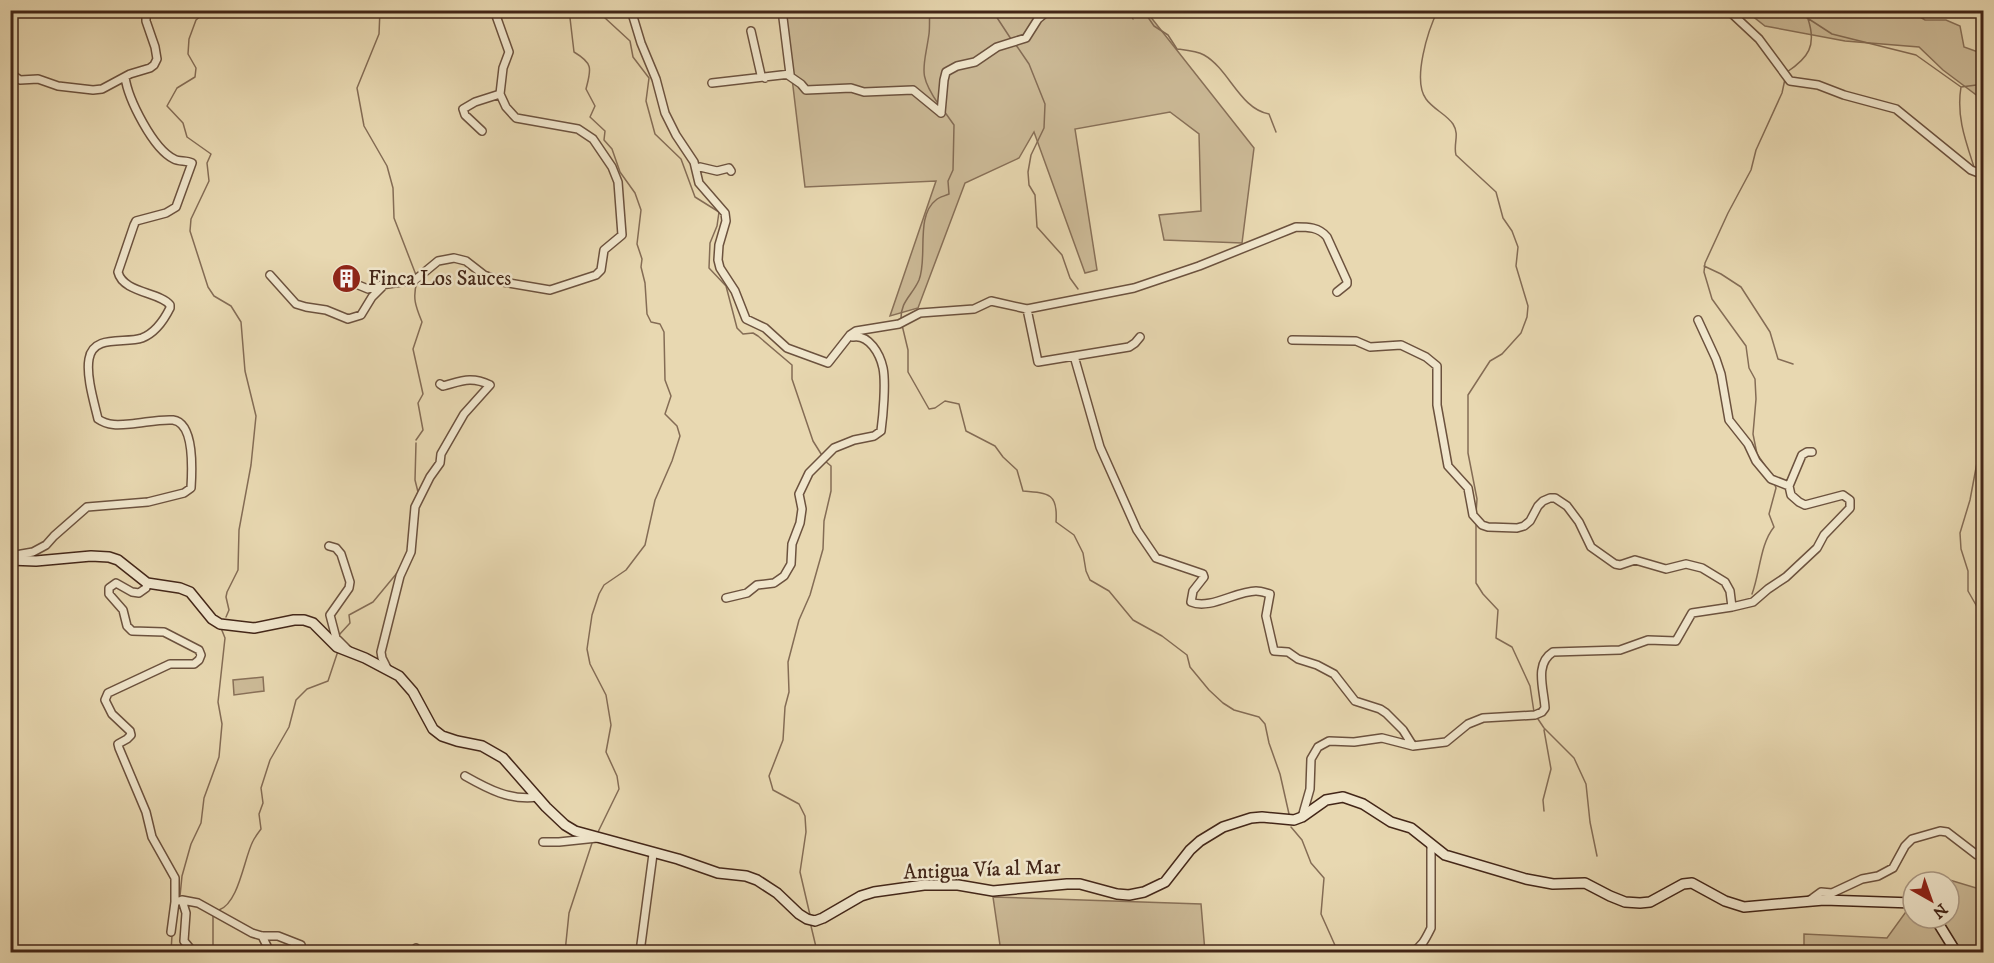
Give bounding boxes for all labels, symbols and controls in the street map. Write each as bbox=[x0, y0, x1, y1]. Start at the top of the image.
building icon: Finca Los Sauces bbox=[331, 262, 363, 294]
place label: Finca Los Sauces bbox=[368, 266, 511, 292]
street label: Antigua Vía al Mar bbox=[903, 854, 1061, 886]
north arrow bbox=[1901, 870, 1961, 930]
text: N bbox=[1929, 899, 1951, 923]

